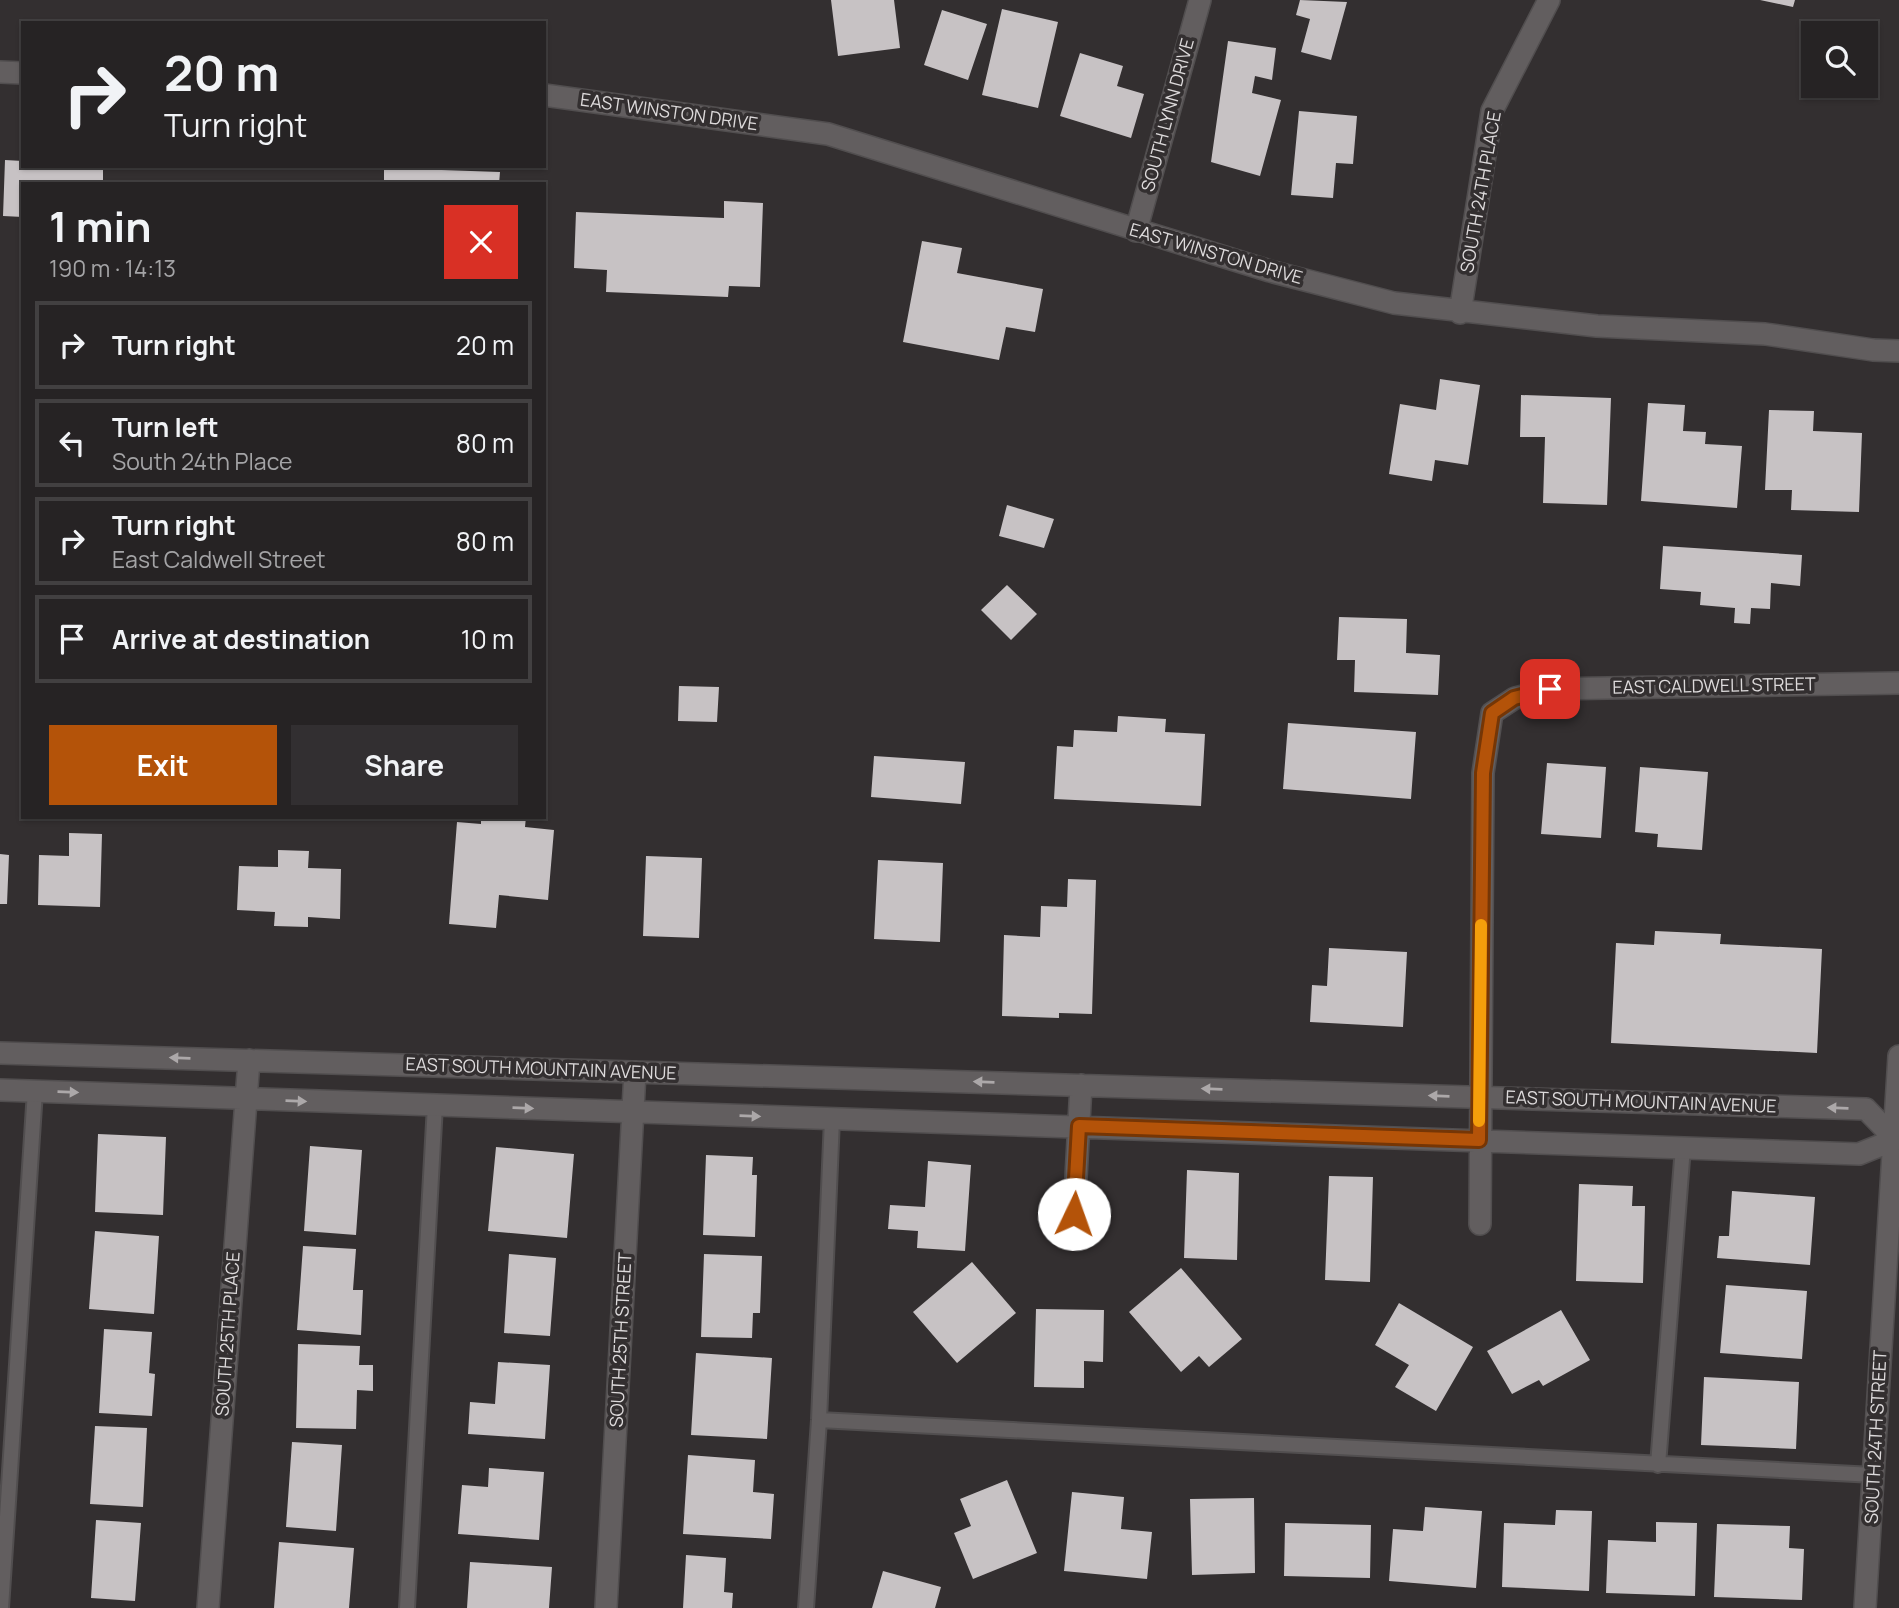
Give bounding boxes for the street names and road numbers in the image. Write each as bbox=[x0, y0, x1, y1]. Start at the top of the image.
street label: SOUTH LYNN DRIVE bbox=[1135, 35, 1199, 194]
street label: EAST WINSTON DRIVE bbox=[579, 87, 759, 135]
street label: SOUTH 24TH PLACE bbox=[1454, 109, 1506, 275]
street label: EAST WINSTON DRIVE bbox=[1127, 217, 1306, 289]
street label: EAST CALDWELL STREET bbox=[1612, 671, 1816, 699]
street label: EAST SOUTH MOUNTAIN AVENUE bbox=[405, 1051, 677, 1085]
street label: EAST SOUTH MOUNTAIN AVENUE bbox=[1505, 1084, 1777, 1118]
street label: SOUTH 25TH PLACE bbox=[209, 1251, 245, 1417]
street label: SOUTH 25TH STREET bbox=[603, 1252, 637, 1428]
street label: SOUTH 24TH STREET bbox=[1858, 1349, 1892, 1524]

